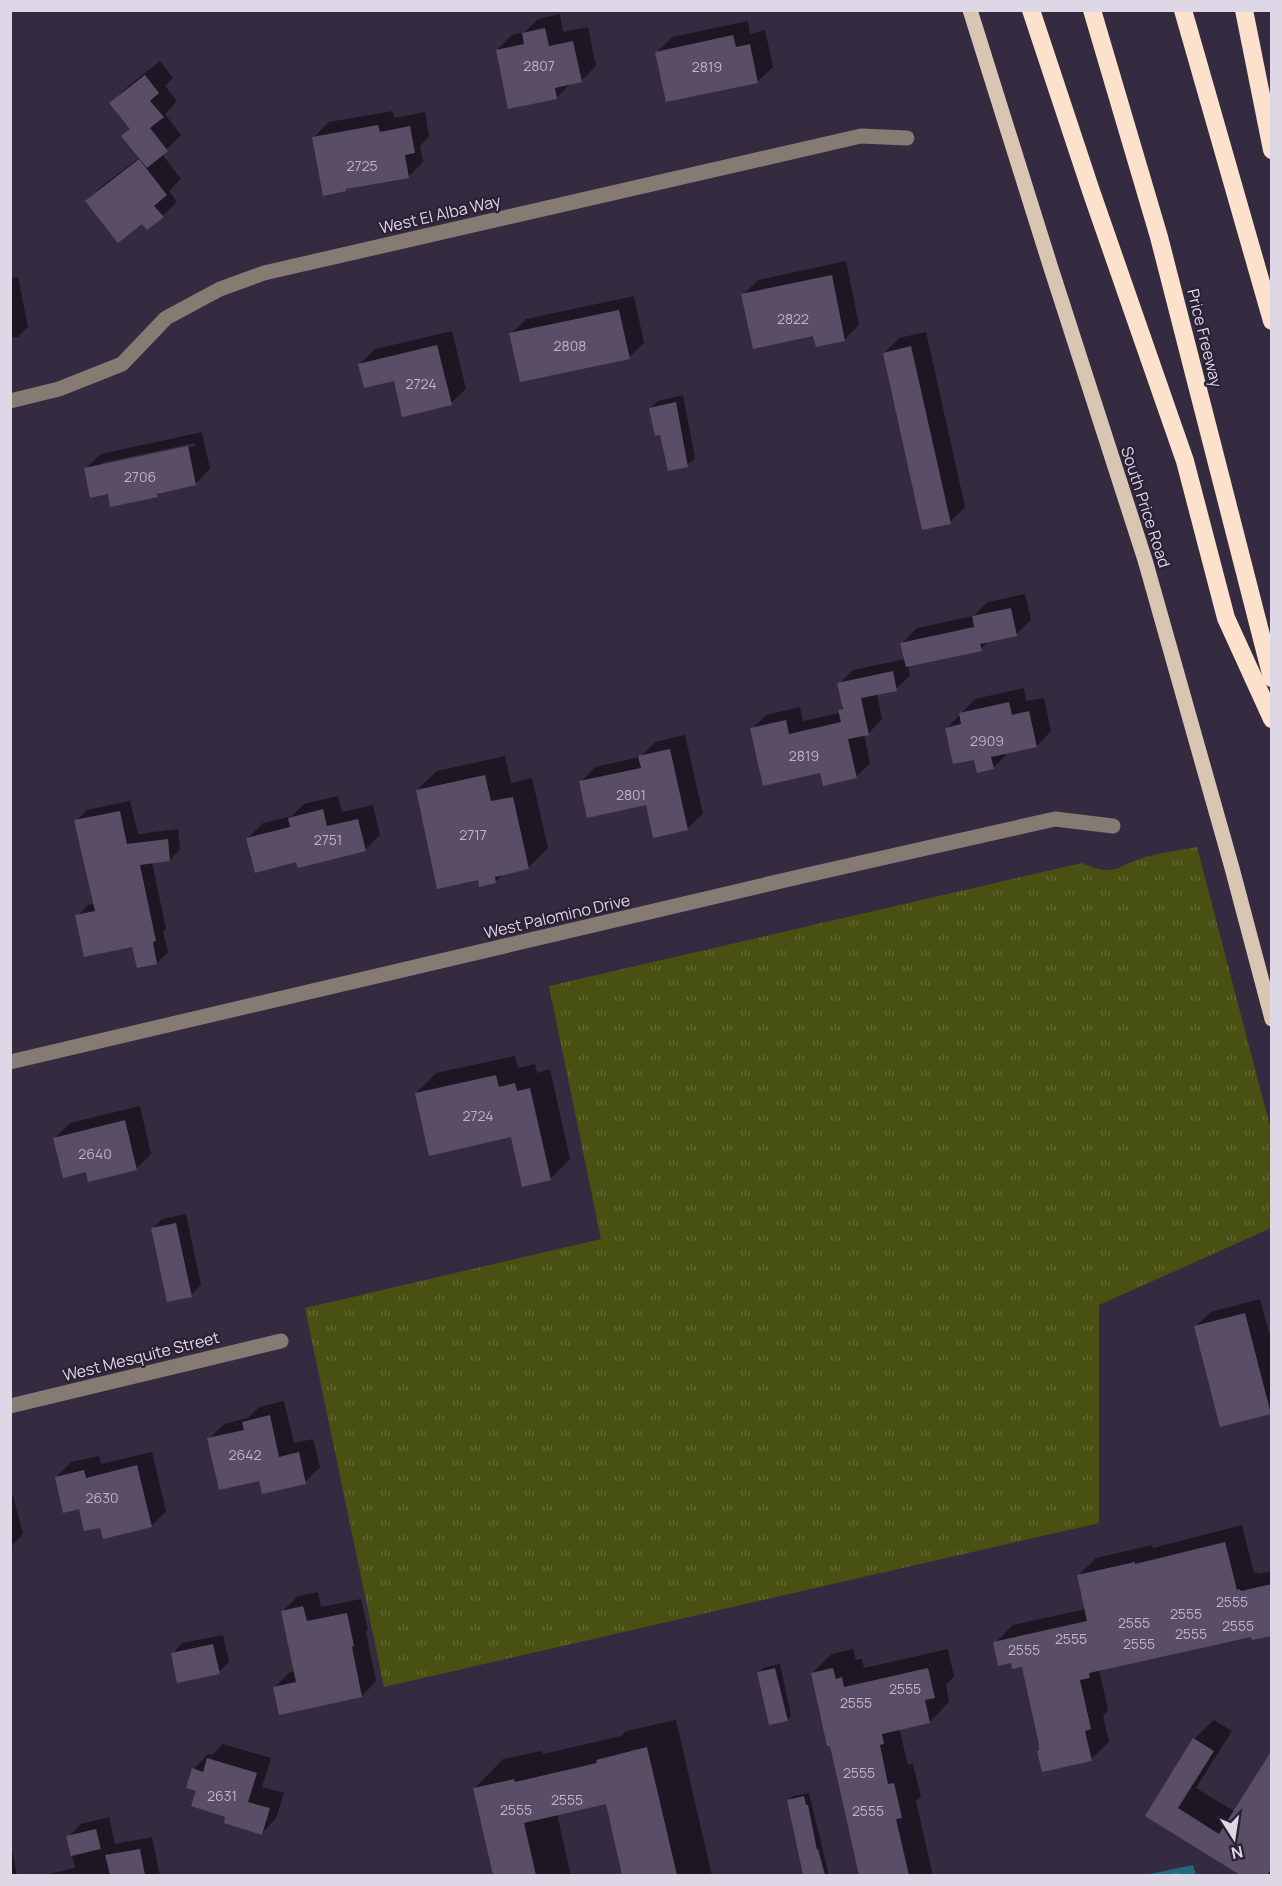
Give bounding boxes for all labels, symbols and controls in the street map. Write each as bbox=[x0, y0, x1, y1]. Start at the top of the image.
house number: 2807 bbox=[523, 56, 555, 75]
house number: 2819 bbox=[692, 57, 722, 76]
house number: 2725 bbox=[346, 156, 378, 175]
street label: West El Alba Way bbox=[377, 189, 503, 239]
street label: Price Freeway bbox=[1182, 286, 1228, 390]
house number: 2822 bbox=[777, 309, 809, 328]
house number: 2808 bbox=[554, 336, 586, 355]
house number: 2724 bbox=[406, 374, 436, 393]
street label: South Price Road bbox=[1116, 444, 1176, 570]
house number: 2706 bbox=[124, 467, 156, 486]
house number: 2909 bbox=[970, 731, 1004, 750]
house number: 2819 bbox=[789, 746, 819, 765]
house number: 2801 bbox=[616, 785, 646, 804]
house number: 2717 bbox=[459, 825, 487, 844]
house number: 2751 bbox=[314, 830, 342, 849]
street label: West Palomino Drive bbox=[482, 888, 632, 944]
house number: 2724 bbox=[463, 1106, 493, 1125]
house number: 2640 bbox=[78, 1144, 112, 1163]
street label: West Mesquite Street bbox=[60, 1326, 222, 1386]
house number: 2642 bbox=[229, 1445, 261, 1464]
house number: 2630 bbox=[86, 1488, 118, 1507]
house number: 2555 bbox=[1216, 1592, 1248, 1611]
house number: 2555 bbox=[1170, 1604, 1202, 1623]
house number: 2555 bbox=[1118, 1613, 1150, 1632]
house number: 2555 bbox=[1222, 1616, 1254, 1635]
house number: 2555 bbox=[1175, 1624, 1207, 1643]
house number: 2555 bbox=[1055, 1629, 1087, 1648]
house number: 2555 bbox=[1123, 1634, 1155, 1653]
house number: 2555 bbox=[1008, 1640, 1040, 1659]
house number: 2555 bbox=[889, 1679, 921, 1698]
house number: 2555 bbox=[840, 1693, 872, 1712]
house number: 2555 bbox=[843, 1763, 875, 1782]
house number: 2631 bbox=[207, 1786, 237, 1805]
house number: 2555 bbox=[551, 1790, 583, 1809]
house number: 2555 bbox=[500, 1800, 532, 1819]
house number: 2555 bbox=[852, 1801, 884, 1820]
north arrow bbox=[1204, 1808, 1264, 1868]
text: N bbox=[1229, 1841, 1245, 1865]

